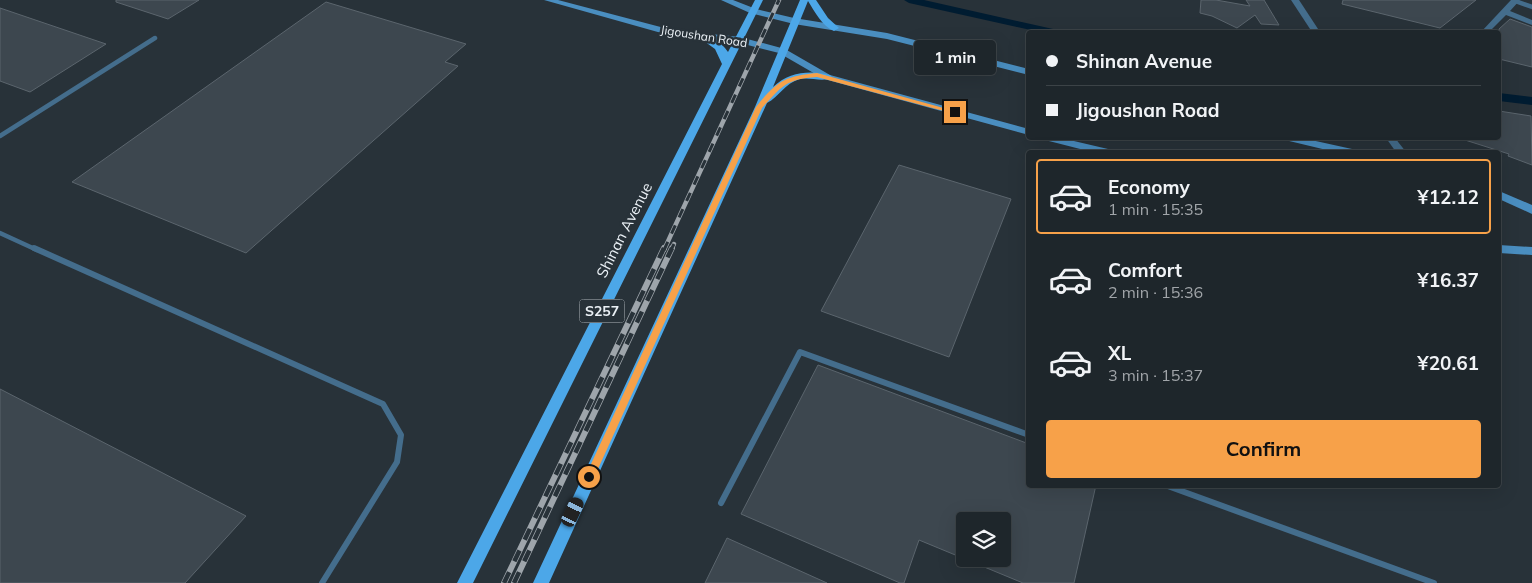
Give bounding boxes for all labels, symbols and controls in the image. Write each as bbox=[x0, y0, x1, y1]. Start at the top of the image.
street label: Jigoushan Road bbox=[660, 22, 748, 50]
callout: 1 min bbox=[914, 39, 996, 74]
text: 1 min bbox=[934, 47, 976, 67]
text: Shinan Avenue bbox=[1076, 49, 1212, 73]
text: Jigoushan Road bbox=[1076, 98, 1220, 122]
route end bbox=[944, 101, 966, 123]
icon: car bbox=[1048, 174, 1093, 219]
text: Economy bbox=[1108, 175, 1190, 199]
street label: Shinan Avenue bbox=[592, 179, 656, 281]
text: ¥12.12 bbox=[1417, 185, 1479, 209]
text: 1 min · 15:35 bbox=[1108, 199, 1203, 219]
icon: car bbox=[1048, 257, 1093, 302]
text: Comfort bbox=[1108, 258, 1182, 282]
text: ¥16.37 bbox=[1417, 268, 1479, 292]
text: 2 min · 15:36 bbox=[1108, 282, 1203, 302]
road number: S257 bbox=[580, 300, 624, 322]
icon: car bbox=[1048, 340, 1093, 385]
text: XL bbox=[1108, 341, 1131, 365]
text: ¥20.61 bbox=[1417, 351, 1479, 375]
text: 3 min · 15:37 bbox=[1108, 365, 1203, 385]
button: Confirm bbox=[1046, 420, 1481, 478]
route start bbox=[578, 466, 600, 488]
car bbox=[559, 495, 586, 529]
map controls bbox=[956, 512, 1011, 567]
button: layers bbox=[956, 512, 1011, 567]

